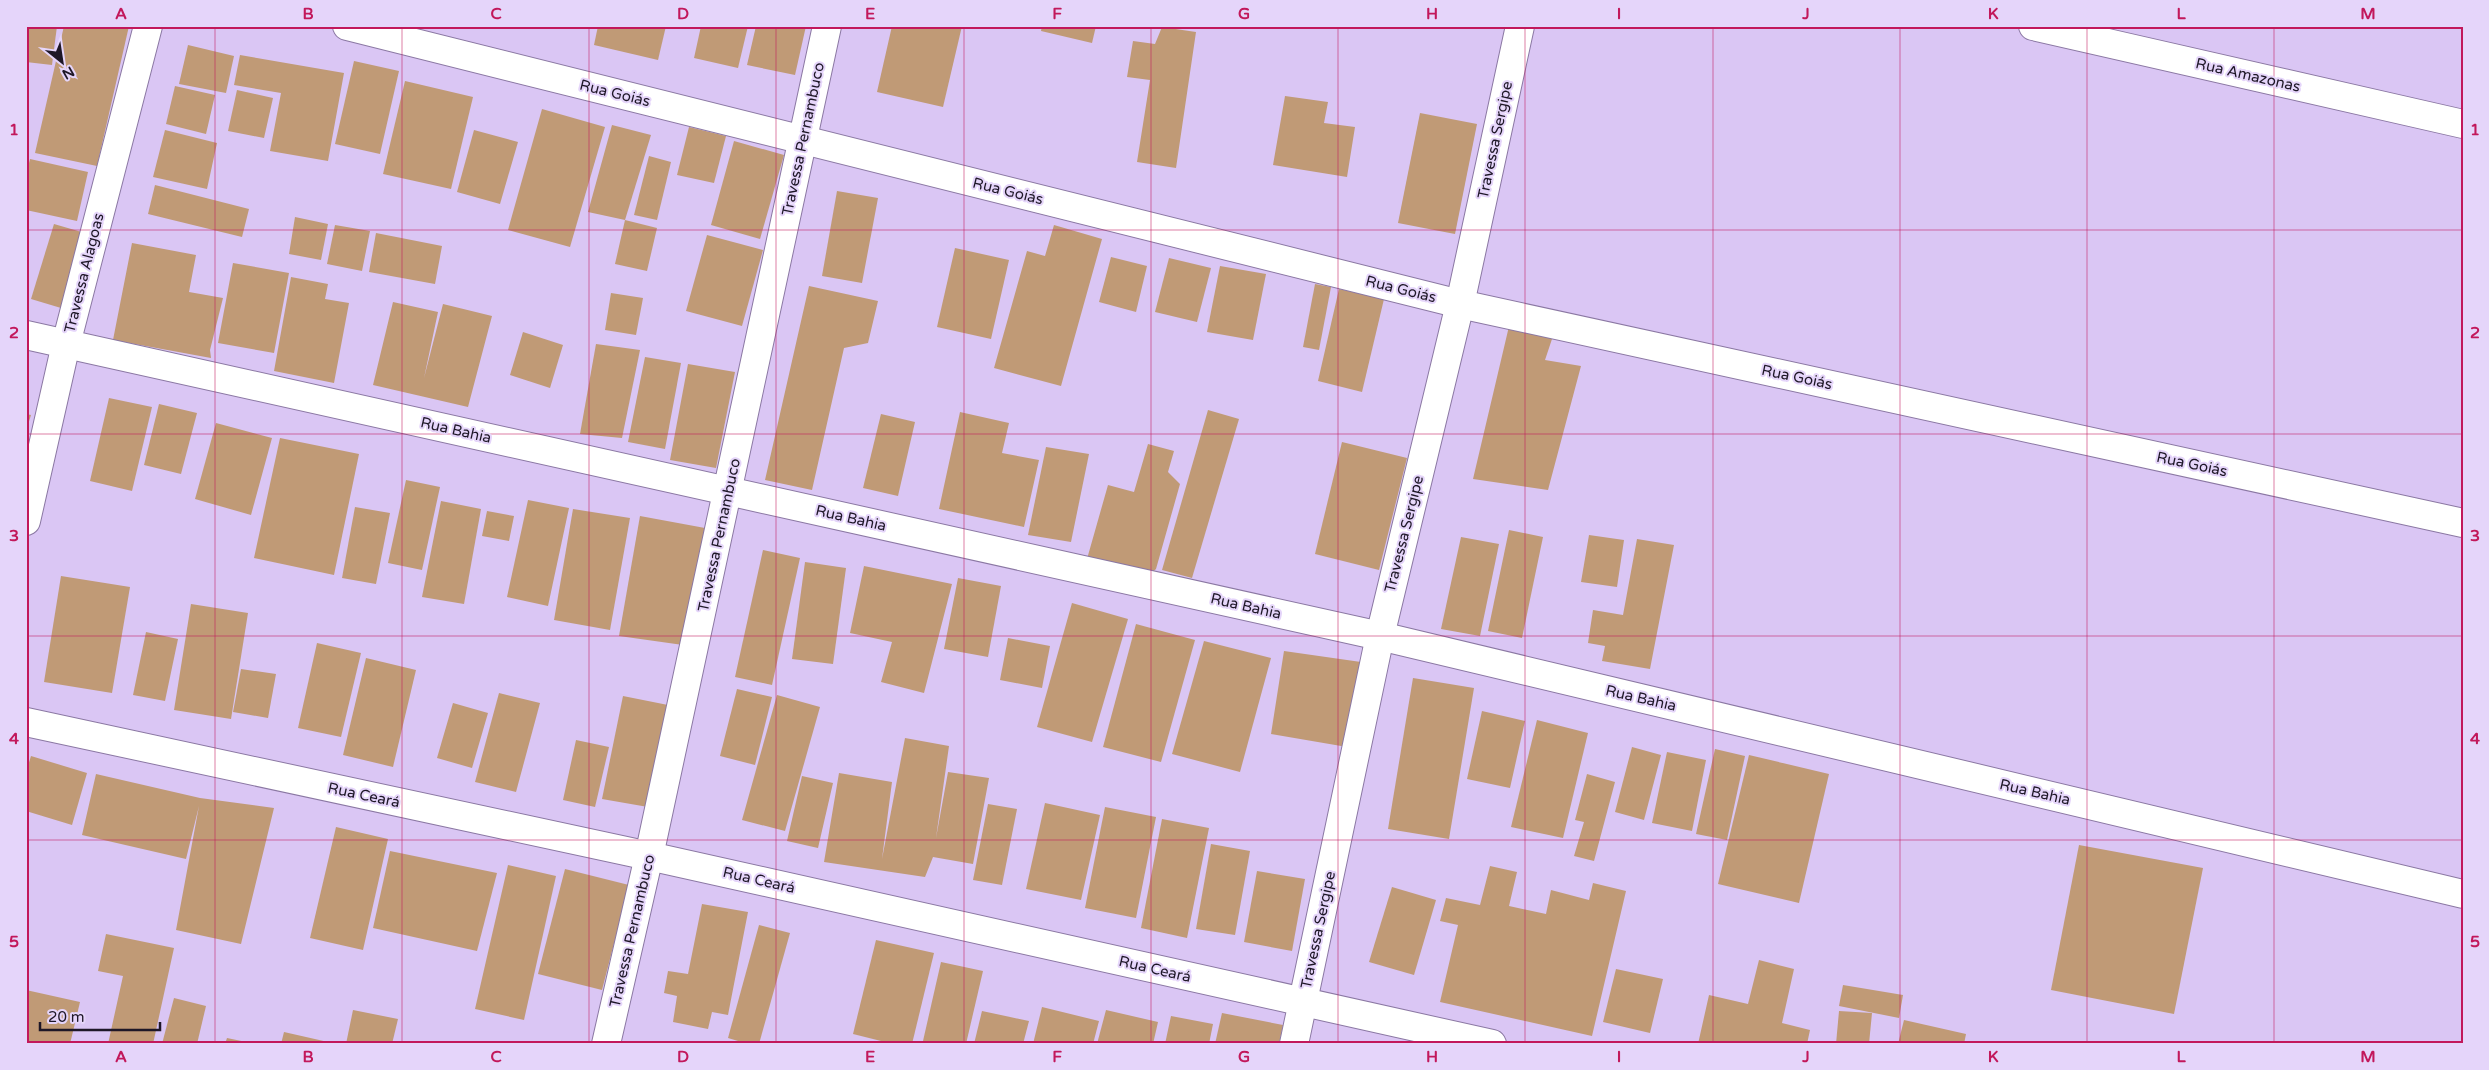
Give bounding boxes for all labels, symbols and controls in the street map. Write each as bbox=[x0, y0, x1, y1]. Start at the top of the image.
text: A bbox=[115, 4, 127, 24]
text: B bbox=[302, 4, 314, 24]
text: C bbox=[490, 4, 502, 24]
text: D bbox=[677, 4, 689, 24]
text: E bbox=[865, 4, 875, 24]
text: F bbox=[1052, 4, 1062, 24]
text: G bbox=[1238, 4, 1250, 24]
text: H bbox=[1426, 4, 1438, 24]
text: I bbox=[1617, 4, 1621, 24]
text: J bbox=[1801, 4, 1810, 24]
text: K bbox=[1988, 4, 1999, 24]
text: L bbox=[2176, 4, 2186, 24]
text: M bbox=[2360, 4, 2376, 24]
north arrow bbox=[38, 38, 88, 88]
street label: Rua Amazonas bbox=[2194, 54, 2302, 96]
street label: Travessa Pernambuco bbox=[778, 61, 828, 217]
text: N bbox=[59, 63, 77, 83]
street label: Rua Goiás bbox=[578, 76, 652, 110]
street label: Travessa Sergipe bbox=[1474, 80, 1516, 200]
text: 1 bbox=[9, 120, 19, 140]
text: 1 bbox=[2470, 120, 2480, 140]
street label: Rua Goiás bbox=[971, 174, 1045, 208]
street label: Travessa Alagoas bbox=[60, 211, 108, 335]
street label: Rua Goiás bbox=[1364, 272, 1438, 306]
text: 2 bbox=[9, 323, 19, 343]
text: 2 bbox=[2470, 323, 2480, 343]
street label: Rua Goiás bbox=[1760, 361, 1834, 393]
street label: Rua Bahia bbox=[419, 413, 493, 447]
street label: Rua Goiás bbox=[2155, 448, 2229, 480]
street label: Travessa Pernambuco bbox=[694, 457, 744, 613]
street label: Travessa Sergipe bbox=[1381, 474, 1427, 594]
street label: Rua Bahia bbox=[814, 501, 888, 535]
text: 3 bbox=[9, 526, 19, 546]
text: 3 bbox=[2470, 526, 2480, 546]
street label: Rua Bahia bbox=[1209, 589, 1283, 623]
street label: Rua Bahia bbox=[1604, 681, 1678, 715]
text: 4 bbox=[9, 729, 19, 749]
text: 4 bbox=[2470, 729, 2480, 749]
street label: Rua Bahia bbox=[1998, 775, 2072, 809]
street label: Rua Ceará bbox=[326, 779, 402, 811]
street label: Travessa Pernambuco bbox=[606, 853, 658, 1009]
street label: Rua Ceará bbox=[721, 863, 797, 897]
street label: Travessa Sergipe bbox=[1297, 870, 1339, 990]
text: 5 bbox=[9, 932, 19, 952]
text: 5 bbox=[2470, 932, 2480, 952]
street label: Rua Ceará bbox=[1117, 952, 1193, 986]
scale bar bbox=[40, 1000, 160, 1032]
text: 20 m bbox=[48, 1008, 85, 1026]
text: A bbox=[115, 1047, 127, 1067]
text: B bbox=[302, 1047, 314, 1067]
text: C bbox=[490, 1047, 502, 1067]
text: D bbox=[677, 1047, 689, 1067]
text: E bbox=[865, 1047, 875, 1067]
text: F bbox=[1052, 1047, 1062, 1067]
text: G bbox=[1238, 1047, 1250, 1067]
text: H bbox=[1426, 1047, 1438, 1067]
text: I bbox=[1617, 1047, 1621, 1067]
text: J bbox=[1801, 1047, 1810, 1067]
text: K bbox=[1988, 1047, 1999, 1067]
text: L bbox=[2176, 1047, 2186, 1067]
text: M bbox=[2360, 1047, 2376, 1067]

